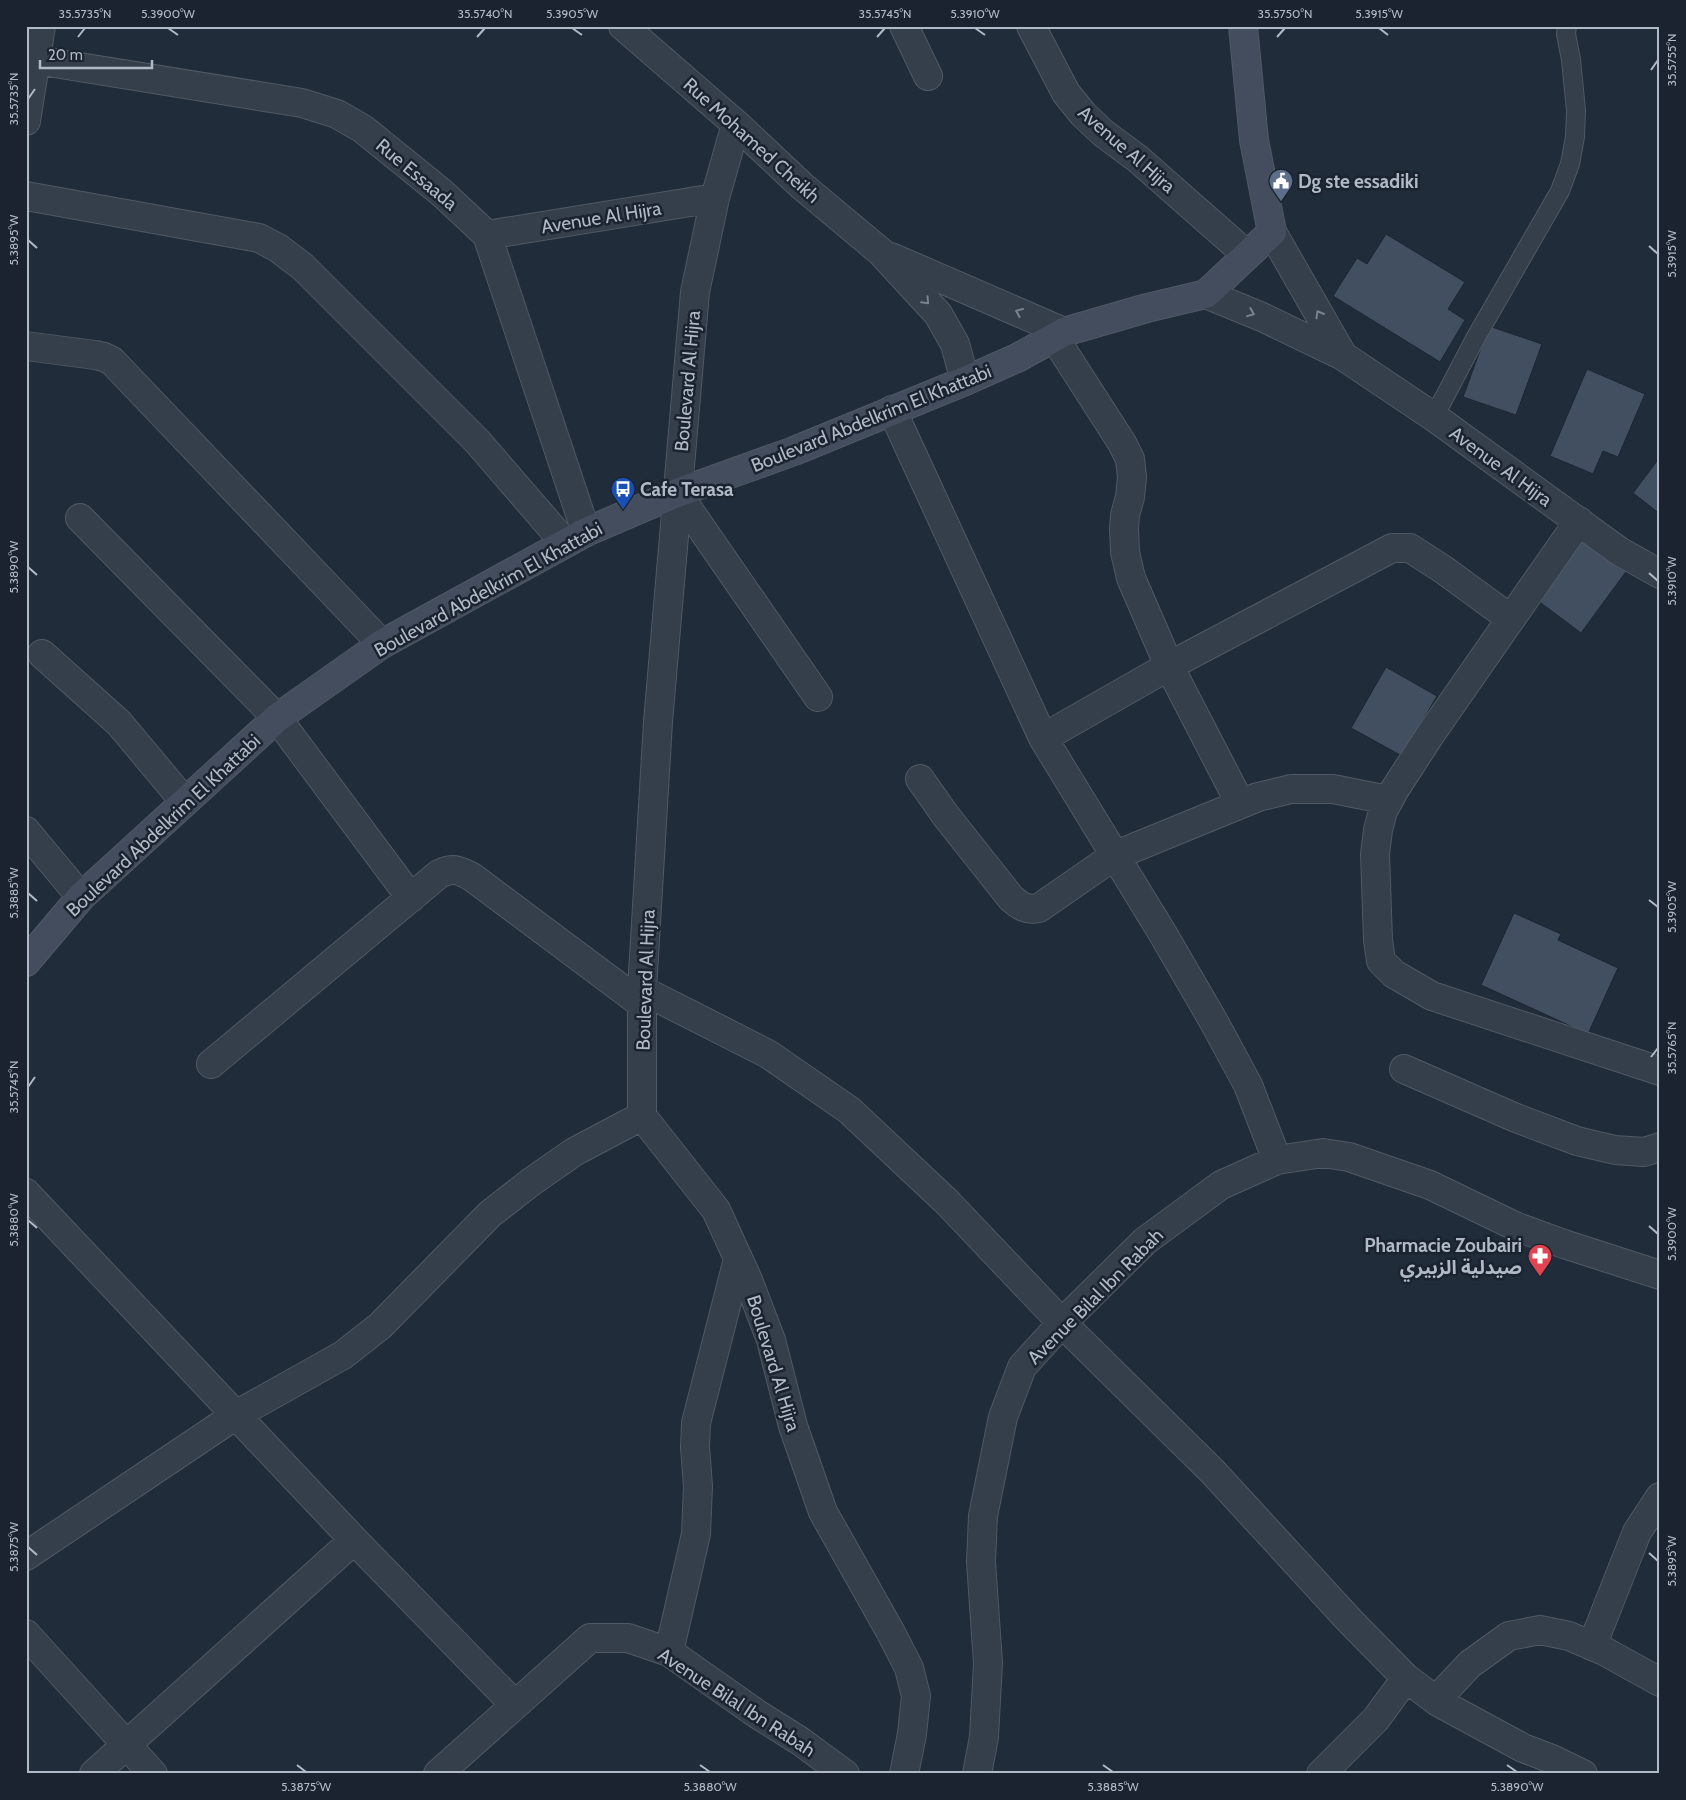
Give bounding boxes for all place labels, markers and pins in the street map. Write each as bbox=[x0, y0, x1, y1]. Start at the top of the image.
public building icon: Dg ste essadiki bbox=[1268, 168, 1294, 202]
place label: Dg ste essadiki bbox=[1298, 170, 1418, 193]
bus stop icon: Cafe Terasa bbox=[610, 476, 636, 510]
place label: Cafe Terasa bbox=[640, 478, 734, 501]
place label: Pharmacie Zoubairi صيدلية الزبيري bbox=[1364, 1234, 1522, 1282]
pharmacy icon: Pharmacie Zoubairi صيدلية الزبيري bbox=[1527, 1243, 1553, 1277]

